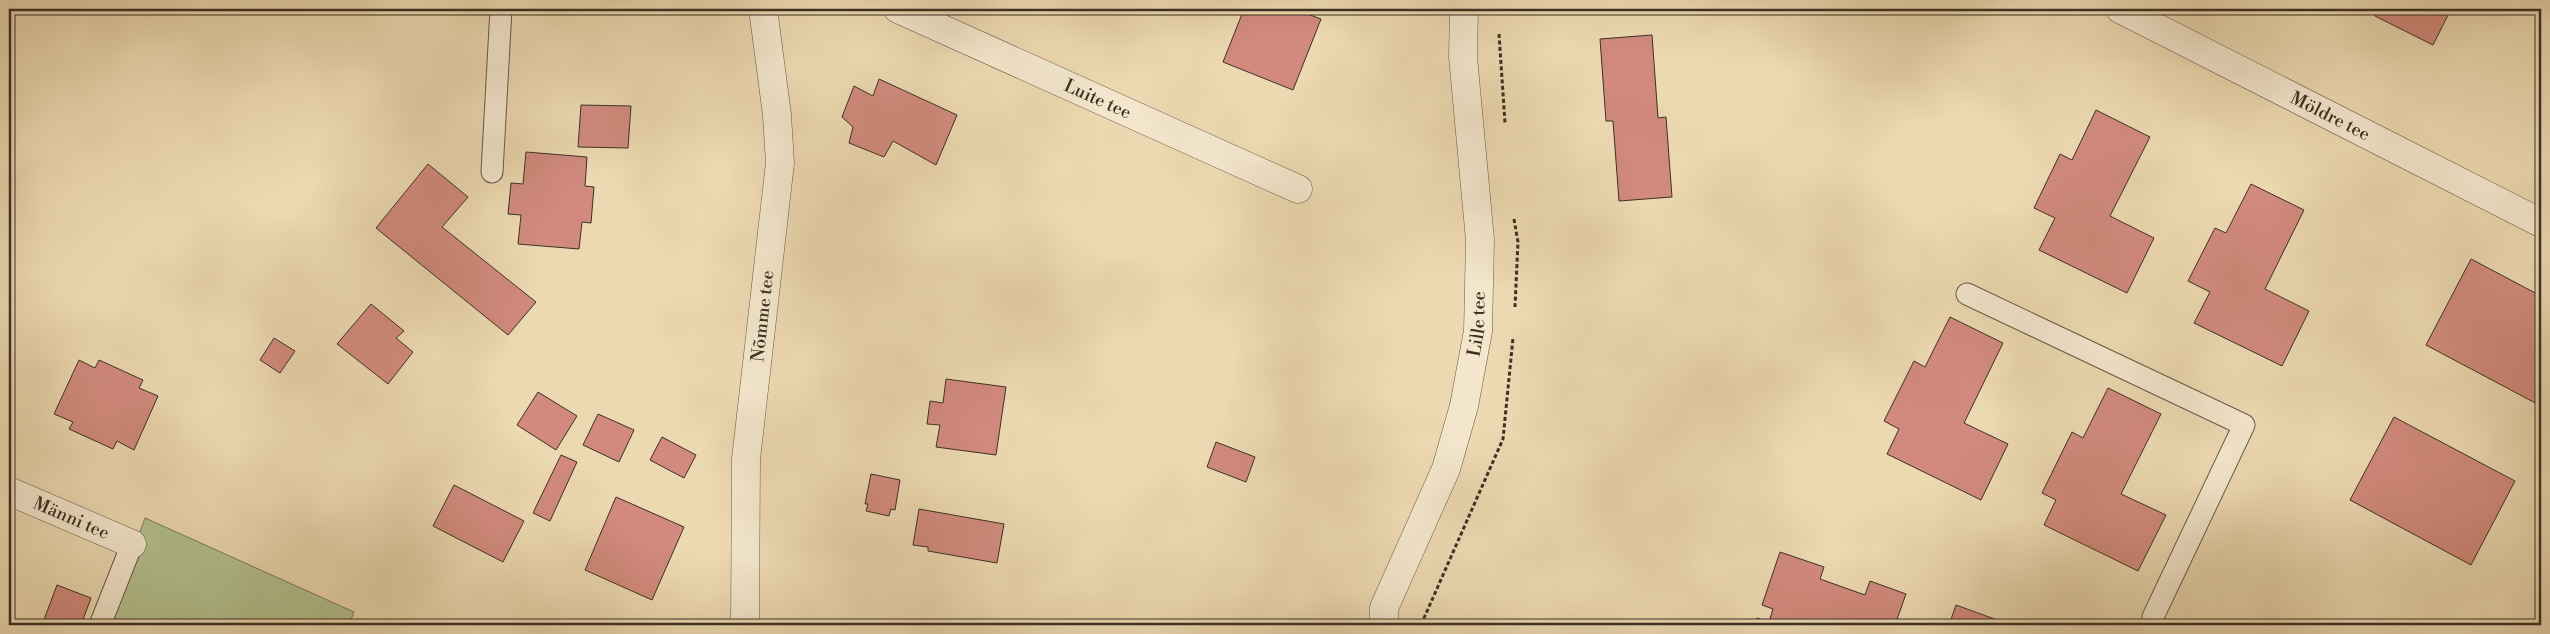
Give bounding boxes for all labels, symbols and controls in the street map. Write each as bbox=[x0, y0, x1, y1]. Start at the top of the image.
street label: Luite tee bbox=[1060, 74, 1135, 124]
street label: Möldre tee bbox=[2286, 87, 2374, 146]
street label: Nõmme tee bbox=[746, 269, 780, 363]
street label: Lille tee bbox=[1462, 291, 1491, 359]
street label: Männi tee bbox=[30, 492, 113, 545]

